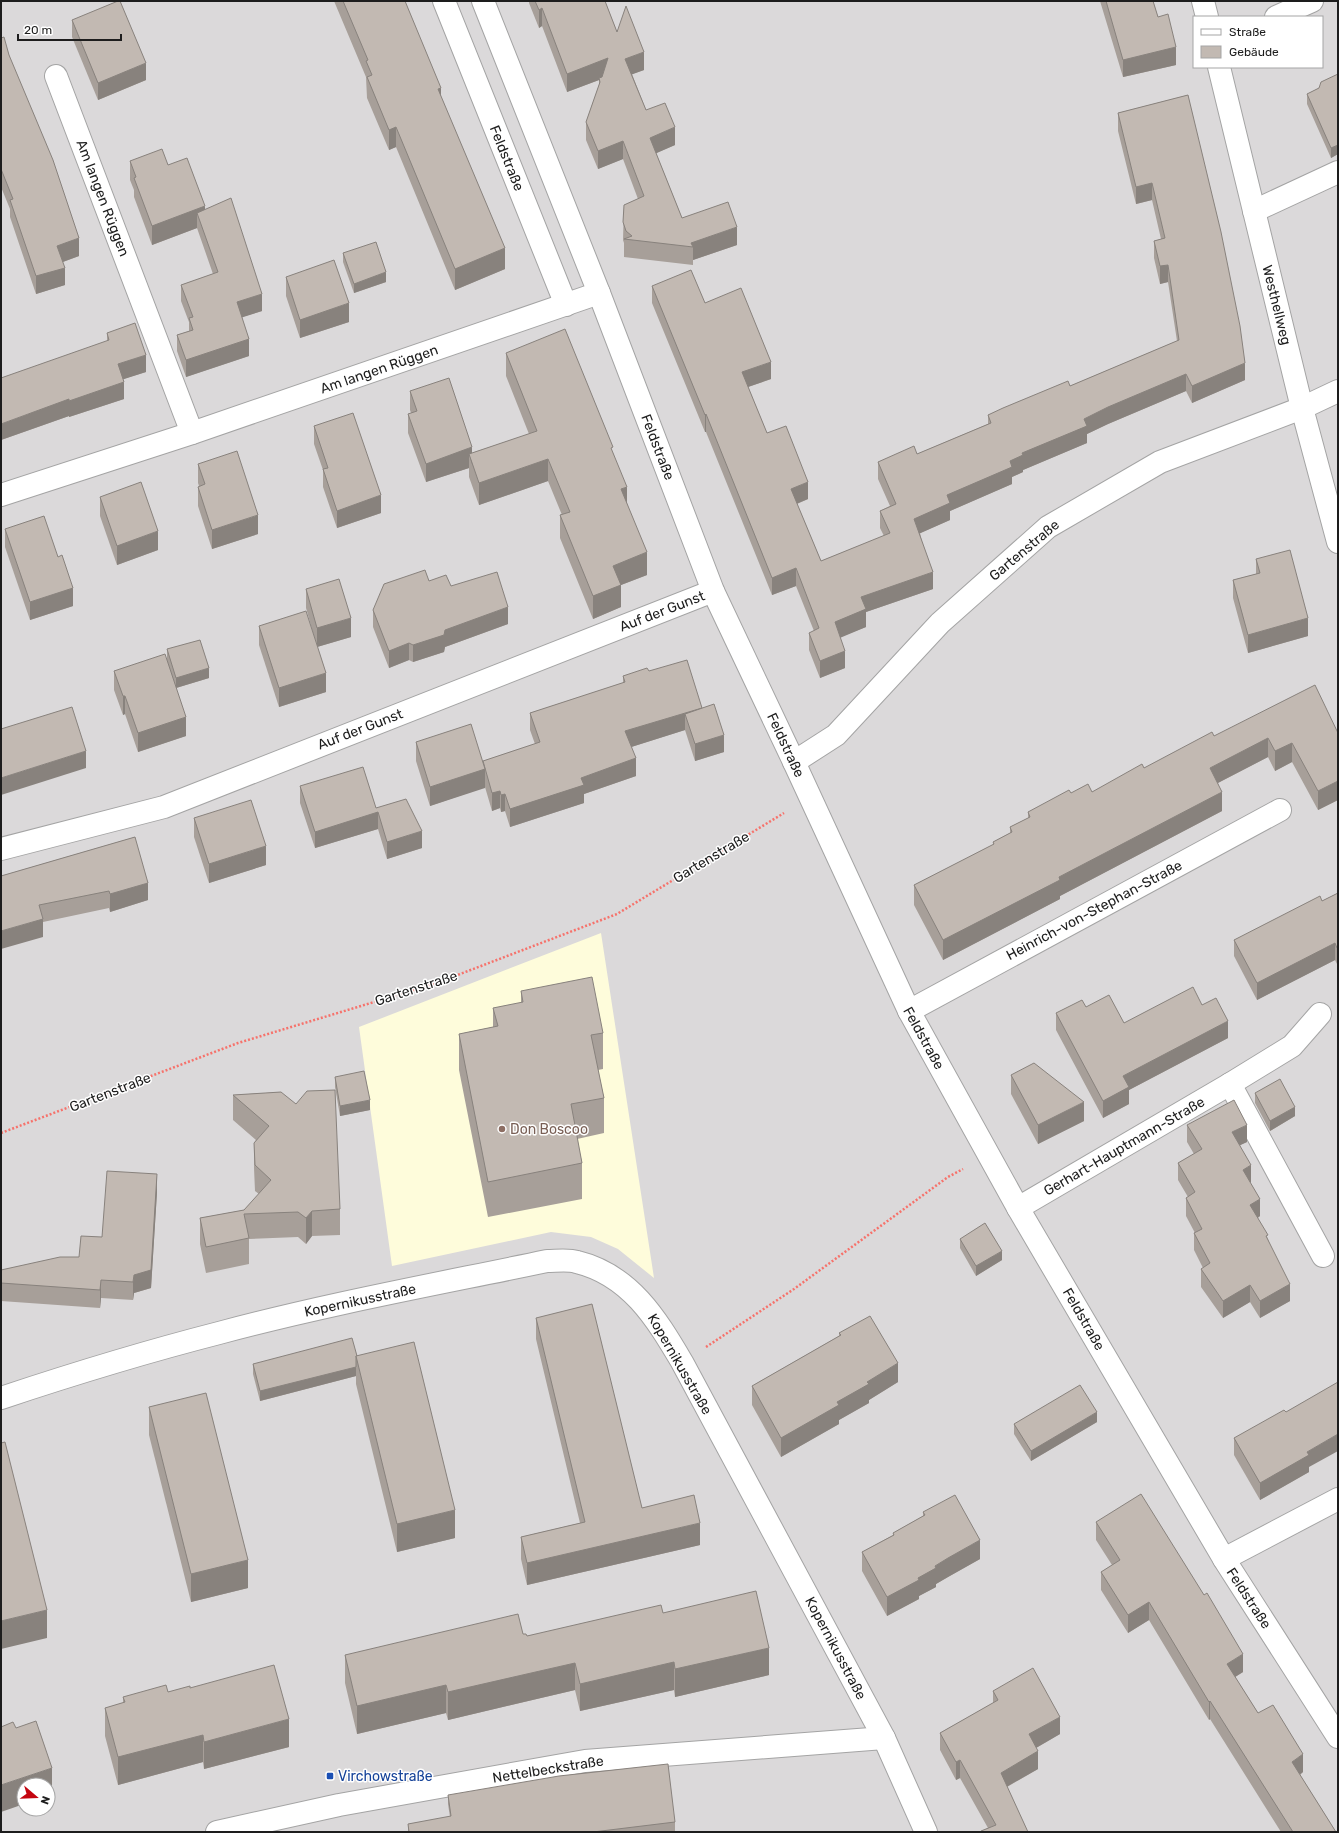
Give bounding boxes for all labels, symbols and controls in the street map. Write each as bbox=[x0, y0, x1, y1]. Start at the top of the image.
scale bar bbox=[18, 16, 121, 42]
legend bbox=[1193, 16, 1323, 68]
text: 20 m bbox=[24, 23, 52, 37]
text: Straße bbox=[1229, 25, 1266, 39]
text: Gebäude bbox=[1229, 45, 1279, 59]
street label: Feldstraße bbox=[486, 123, 527, 194]
street label: Am langen Rüggen bbox=[72, 137, 133, 259]
street label: Westhellweg bbox=[1258, 263, 1295, 347]
street label: Am langen Rüggen bbox=[318, 341, 440, 398]
street label: Feldstraße bbox=[637, 412, 678, 483]
street label: Gartenstraße bbox=[986, 516, 1063, 585]
street label: Auf der Gunst bbox=[617, 587, 708, 636]
street label: Auf der Gunst bbox=[315, 705, 406, 754]
street label: Feldstraße bbox=[763, 710, 808, 780]
street label: Gartenstraße bbox=[670, 828, 753, 887]
street label: Heinrich-von-Stephan-Straße bbox=[1003, 857, 1185, 964]
street label: Gartenstraße bbox=[373, 967, 460, 1010]
street label: Feldstraße bbox=[899, 1004, 948, 1073]
street label: Gartenstraße bbox=[67, 1069, 154, 1116]
street label: Gerhart-Hauptmann-Straße bbox=[1041, 1093, 1208, 1200]
place label: Don Boscoo bbox=[510, 1121, 588, 1138]
marker: Don Boscoo bbox=[497, 1124, 507, 1134]
street label: Kopernikusstraße bbox=[303, 1280, 418, 1321]
street label: Feldstraße bbox=[1059, 1285, 1108, 1354]
street label: Kopernikusstraße bbox=[644, 1311, 715, 1418]
street label: Feldstraße bbox=[1223, 1565, 1275, 1632]
street label: Kopernikusstraße bbox=[801, 1594, 870, 1703]
street label: Nettelbeckstraße bbox=[491, 1752, 605, 1787]
place label: Virchowstraße bbox=[338, 1768, 433, 1785]
marker: Virchowstraße bbox=[325, 1771, 335, 1781]
north arrow bbox=[16, 1777, 56, 1817]
text: N bbox=[38, 1794, 52, 1806]

